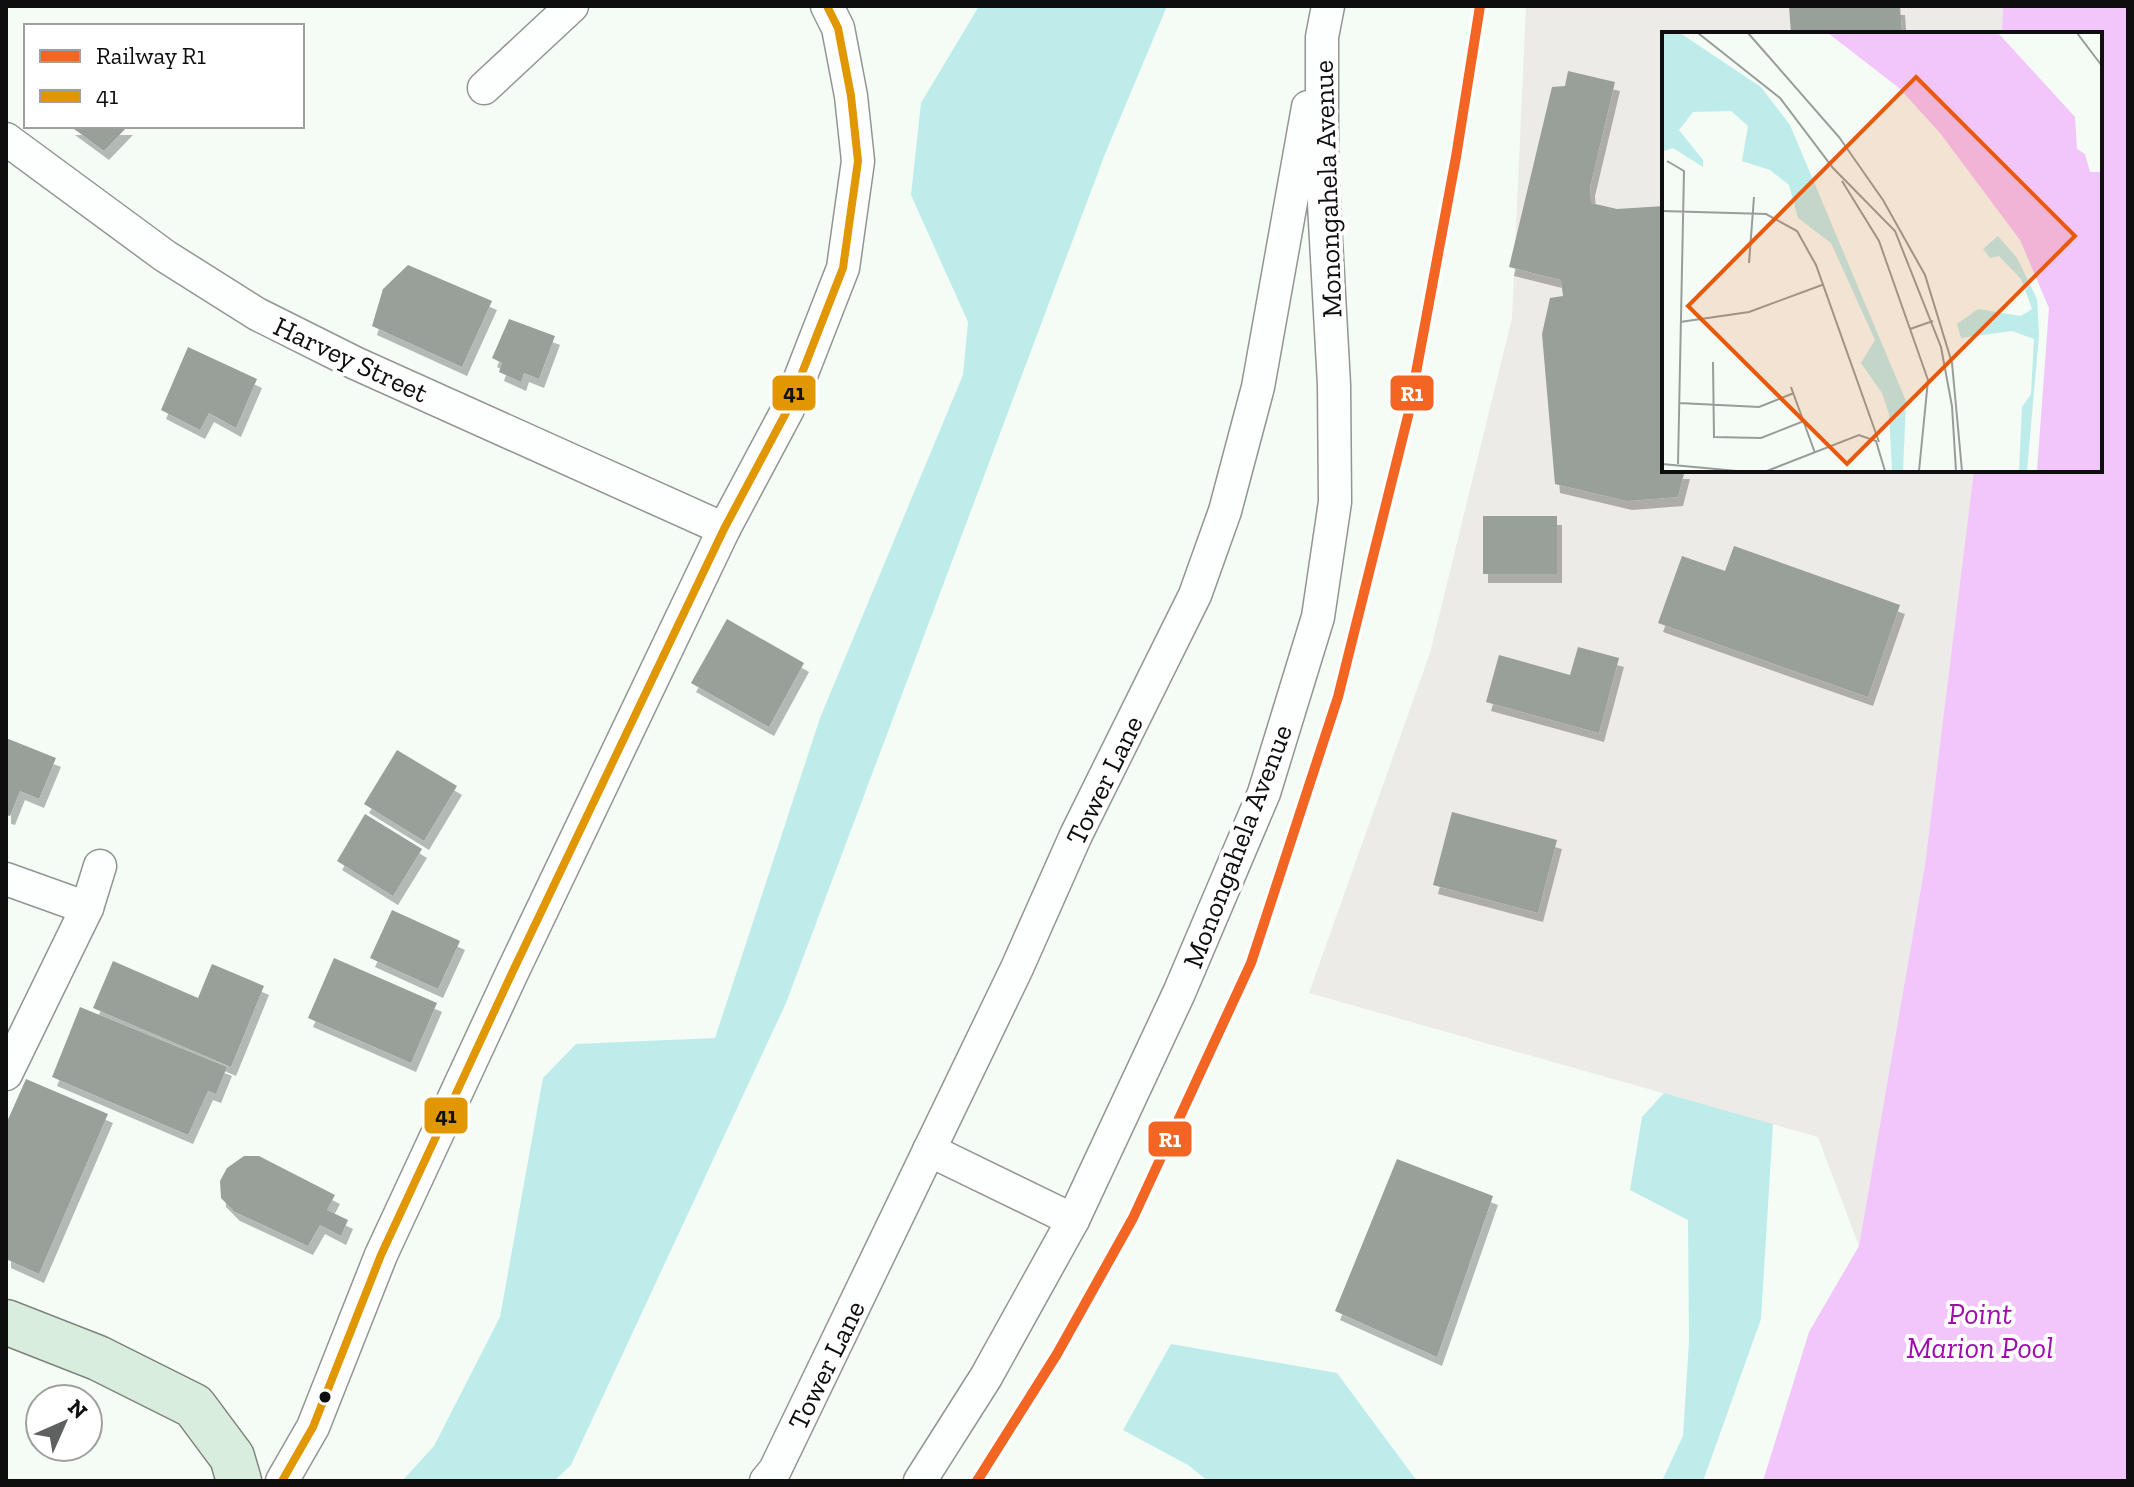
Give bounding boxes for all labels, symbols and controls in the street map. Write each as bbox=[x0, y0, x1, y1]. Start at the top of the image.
legend bbox=[24, 24, 304, 128]
inset map bbox=[1662, 32, 2102, 472]
text: Railway R1 bbox=[96, 41, 206, 70]
street label: Monongahela Avenue bbox=[1307, 60, 1348, 318]
text: 41 bbox=[96, 81, 118, 110]
street label: Harvey Street bbox=[268, 309, 434, 410]
line badge: 41 bbox=[771, 374, 817, 412]
line badge: R1 bbox=[1389, 374, 1435, 412]
text: 41 bbox=[783, 379, 805, 406]
text: R1 bbox=[1401, 380, 1424, 407]
street label: Tower Lane bbox=[1059, 710, 1150, 850]
street label: Monongahela Avenue bbox=[1176, 720, 1299, 972]
line badge: 41 bbox=[423, 1096, 469, 1135]
text: 41 bbox=[435, 1102, 457, 1129]
line badge: R1 bbox=[1147, 1120, 1193, 1158]
text: R1 bbox=[1159, 1126, 1182, 1153]
street label: Tower Lane bbox=[781, 1295, 872, 1435]
water label: Point Marion Pool bbox=[1907, 1296, 2053, 1366]
north arrow bbox=[24, 1383, 104, 1463]
unlabelled marker bbox=[317, 1389, 333, 1405]
text: N bbox=[62, 1394, 93, 1425]

